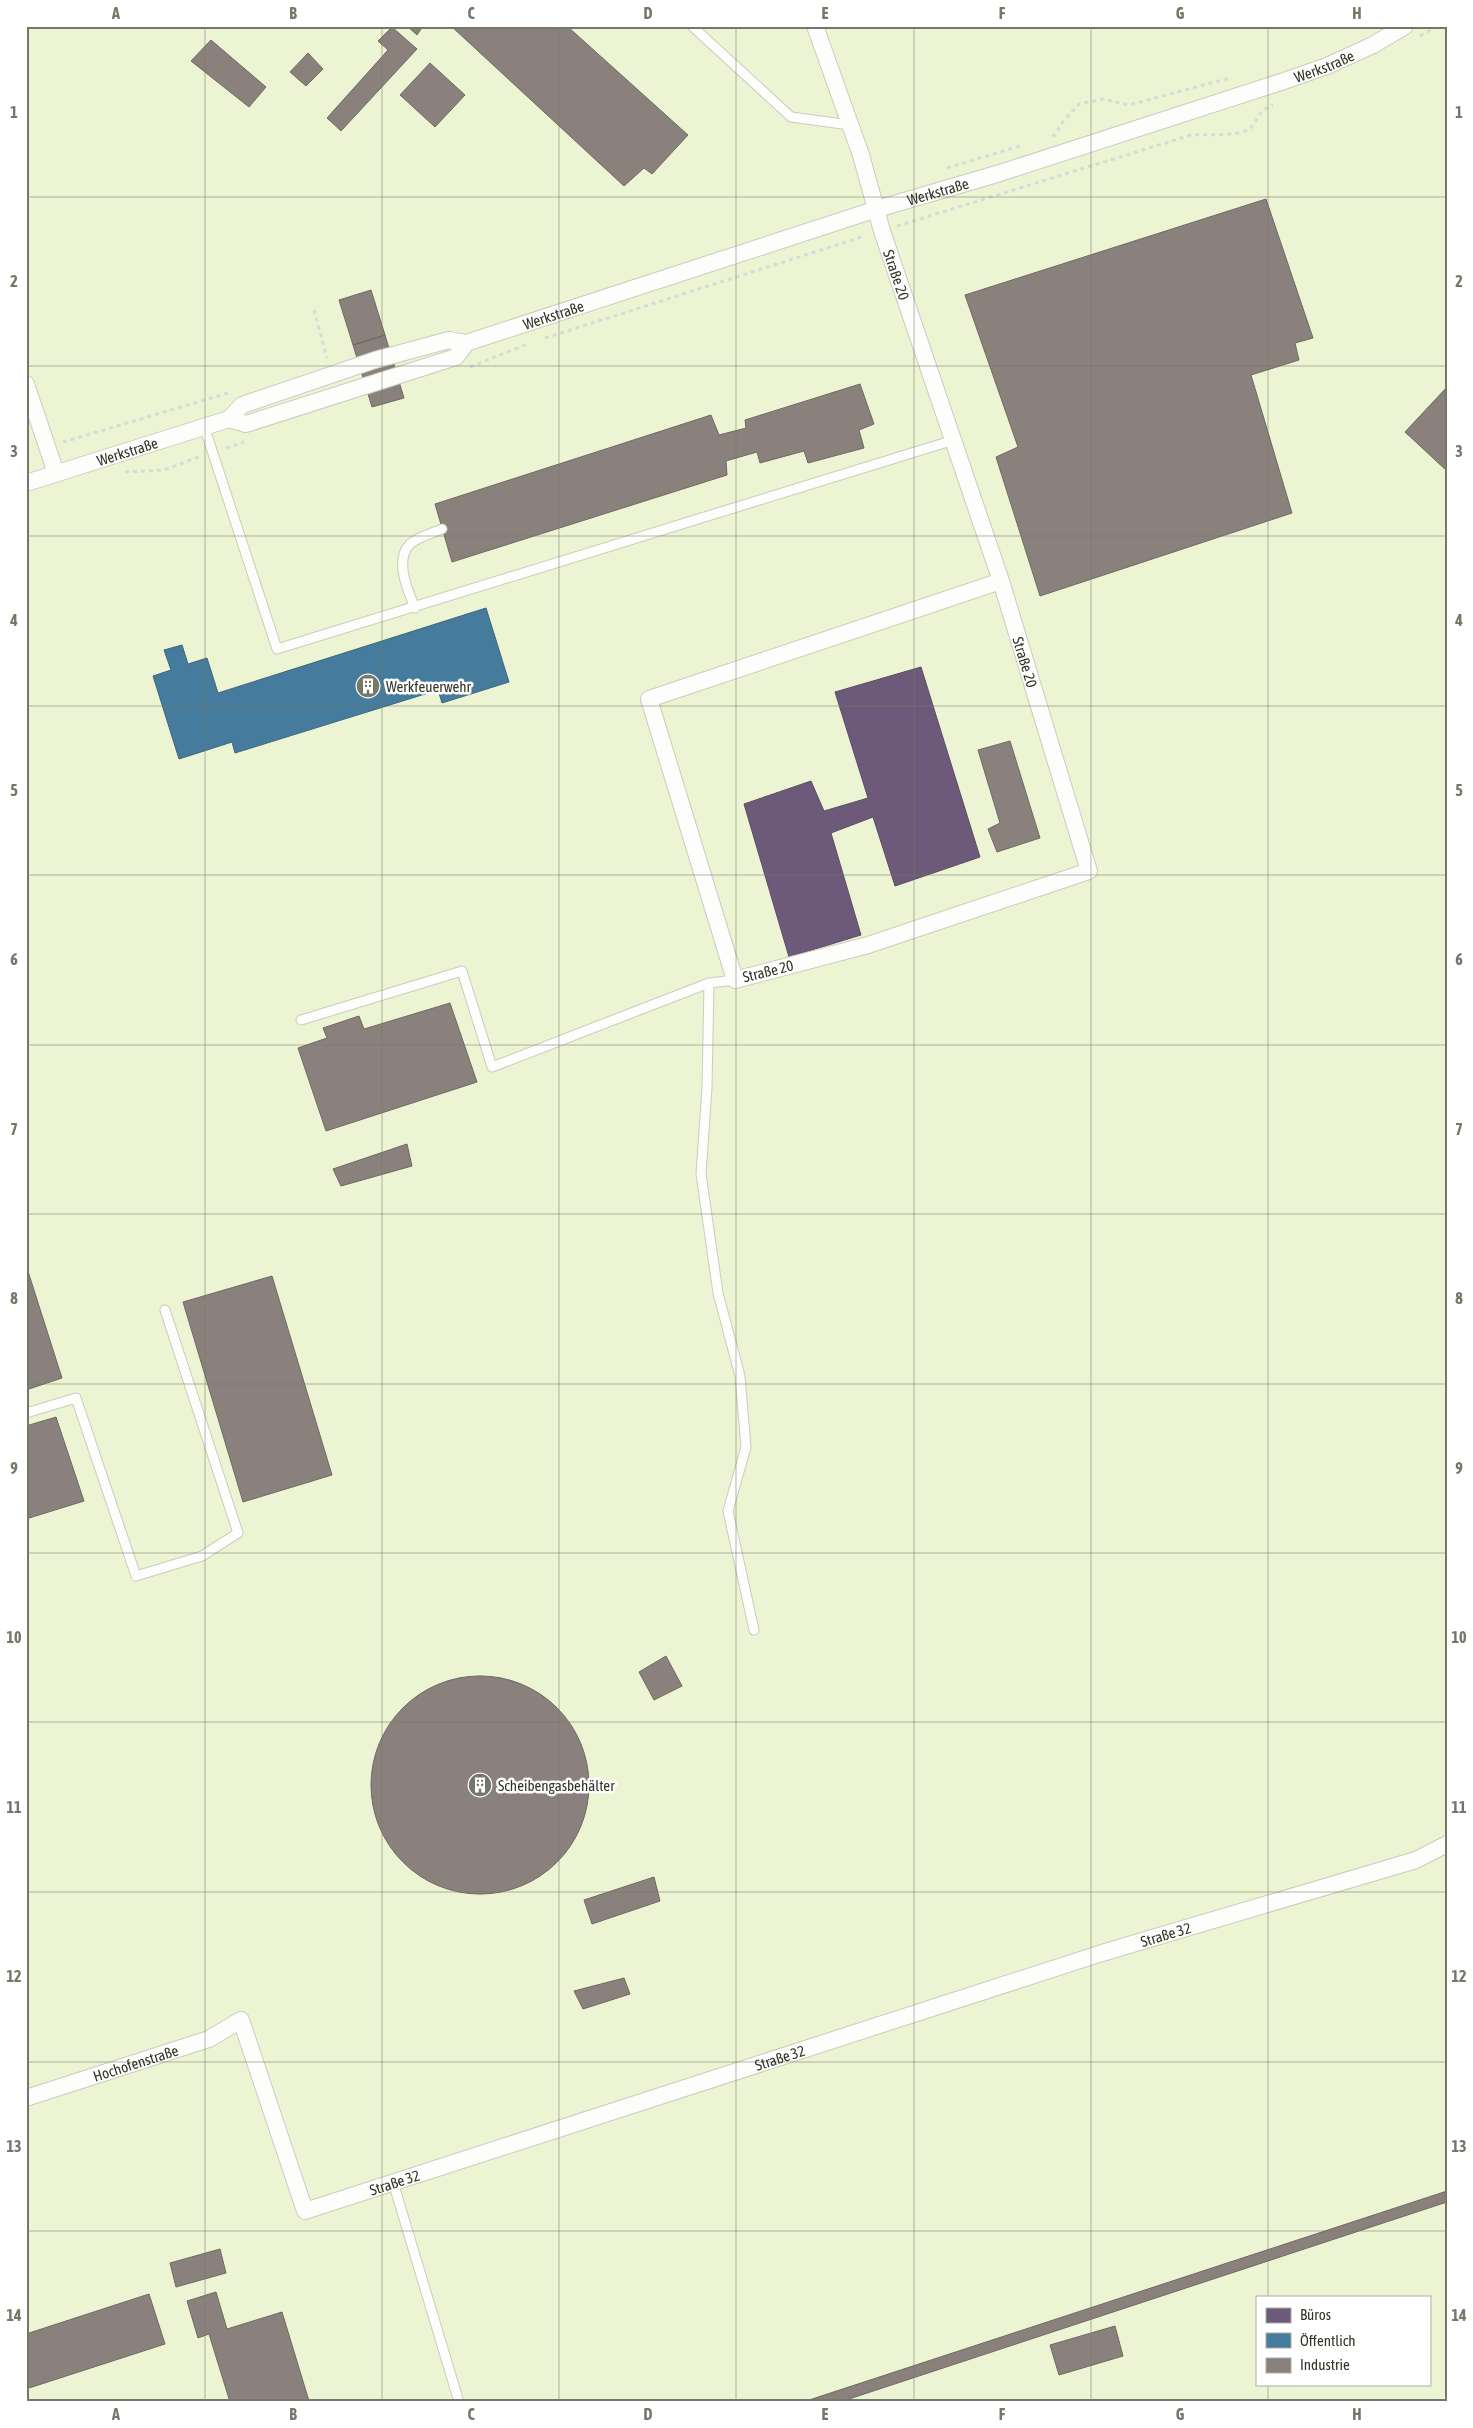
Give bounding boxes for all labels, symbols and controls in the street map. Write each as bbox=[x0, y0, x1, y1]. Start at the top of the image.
text: A bbox=[111, 4, 120, 22]
text: B bbox=[289, 4, 297, 22]
text: C bbox=[467, 4, 475, 22]
text: D bbox=[644, 4, 653, 22]
text: E bbox=[822, 4, 829, 22]
text: F bbox=[999, 4, 1006, 22]
text: G bbox=[1176, 4, 1185, 22]
text: H bbox=[1352, 4, 1362, 22]
street label: Werkstraße bbox=[1292, 46, 1357, 85]
text: 1 bbox=[10, 103, 18, 121]
text: 1 bbox=[1455, 103, 1463, 121]
street label: Werkstraße bbox=[905, 174, 971, 208]
street label: Straße 20 bbox=[880, 247, 913, 302]
text: 2 bbox=[10, 272, 18, 290]
text: 2 bbox=[1455, 272, 1463, 290]
street label: Werkstraße bbox=[521, 297, 586, 332]
street label: Werkstraße bbox=[95, 434, 160, 469]
text: 3 bbox=[10, 442, 18, 460]
text: 3 bbox=[1455, 442, 1463, 460]
text: 4 bbox=[9, 611, 18, 629]
text: 4 bbox=[1454, 611, 1463, 629]
street label: Straße 20 bbox=[1010, 635, 1041, 689]
building icon: Werkfeuerwehr bbox=[355, 673, 381, 699]
place label: Werkfeuerwehr bbox=[386, 678, 472, 695]
text: 5 bbox=[10, 781, 18, 799]
text: 5 bbox=[1455, 781, 1463, 799]
text: 6 bbox=[10, 950, 18, 968]
text: 6 bbox=[1455, 950, 1463, 968]
street label: Straße 20 bbox=[741, 956, 795, 986]
text: 7 bbox=[10, 1120, 18, 1138]
text: 7 bbox=[1455, 1120, 1463, 1138]
text: 8 bbox=[10, 1289, 18, 1307]
text: 8 bbox=[1455, 1289, 1463, 1307]
text: 9 bbox=[10, 1459, 18, 1477]
text: 9 bbox=[1455, 1459, 1463, 1477]
text: 10 bbox=[6, 1628, 22, 1646]
text: 10 bbox=[1451, 1628, 1467, 1646]
building icon: Scheibengasbehälter bbox=[467, 1772, 493, 1798]
place label: Scheibengasbehälter bbox=[498, 1777, 615, 1794]
text: 11 bbox=[6, 1798, 22, 1816]
text: 11 bbox=[1451, 1798, 1467, 1816]
street label: Straße 32 bbox=[1138, 1919, 1193, 1950]
text: 12 bbox=[6, 1967, 22, 1985]
text: 12 bbox=[1451, 1967, 1467, 1985]
street label: Hochofenstraße bbox=[91, 2041, 180, 2084]
street label: Straße 32 bbox=[753, 2041, 807, 2073]
text: 13 bbox=[6, 2137, 22, 2155]
text: 13 bbox=[1451, 2137, 1467, 2155]
street label: Straße 32 bbox=[367, 2166, 422, 2198]
legend bbox=[1256, 2296, 1430, 2386]
text: 14 bbox=[6, 2306, 22, 2324]
text: Büros bbox=[1300, 2306, 1331, 2323]
text: 14 bbox=[1451, 2306, 1467, 2324]
text: Öffentlich bbox=[1300, 2332, 1356, 2349]
text: Industrie bbox=[1300, 2356, 1350, 2373]
text: A bbox=[111, 2405, 120, 2423]
text: B bbox=[289, 2405, 297, 2423]
text: C bbox=[467, 2405, 475, 2423]
text: D bbox=[644, 2405, 653, 2423]
text: E bbox=[822, 2405, 829, 2423]
text: F bbox=[999, 2405, 1006, 2423]
text: G bbox=[1176, 2405, 1185, 2423]
text: H bbox=[1352, 2405, 1362, 2423]

